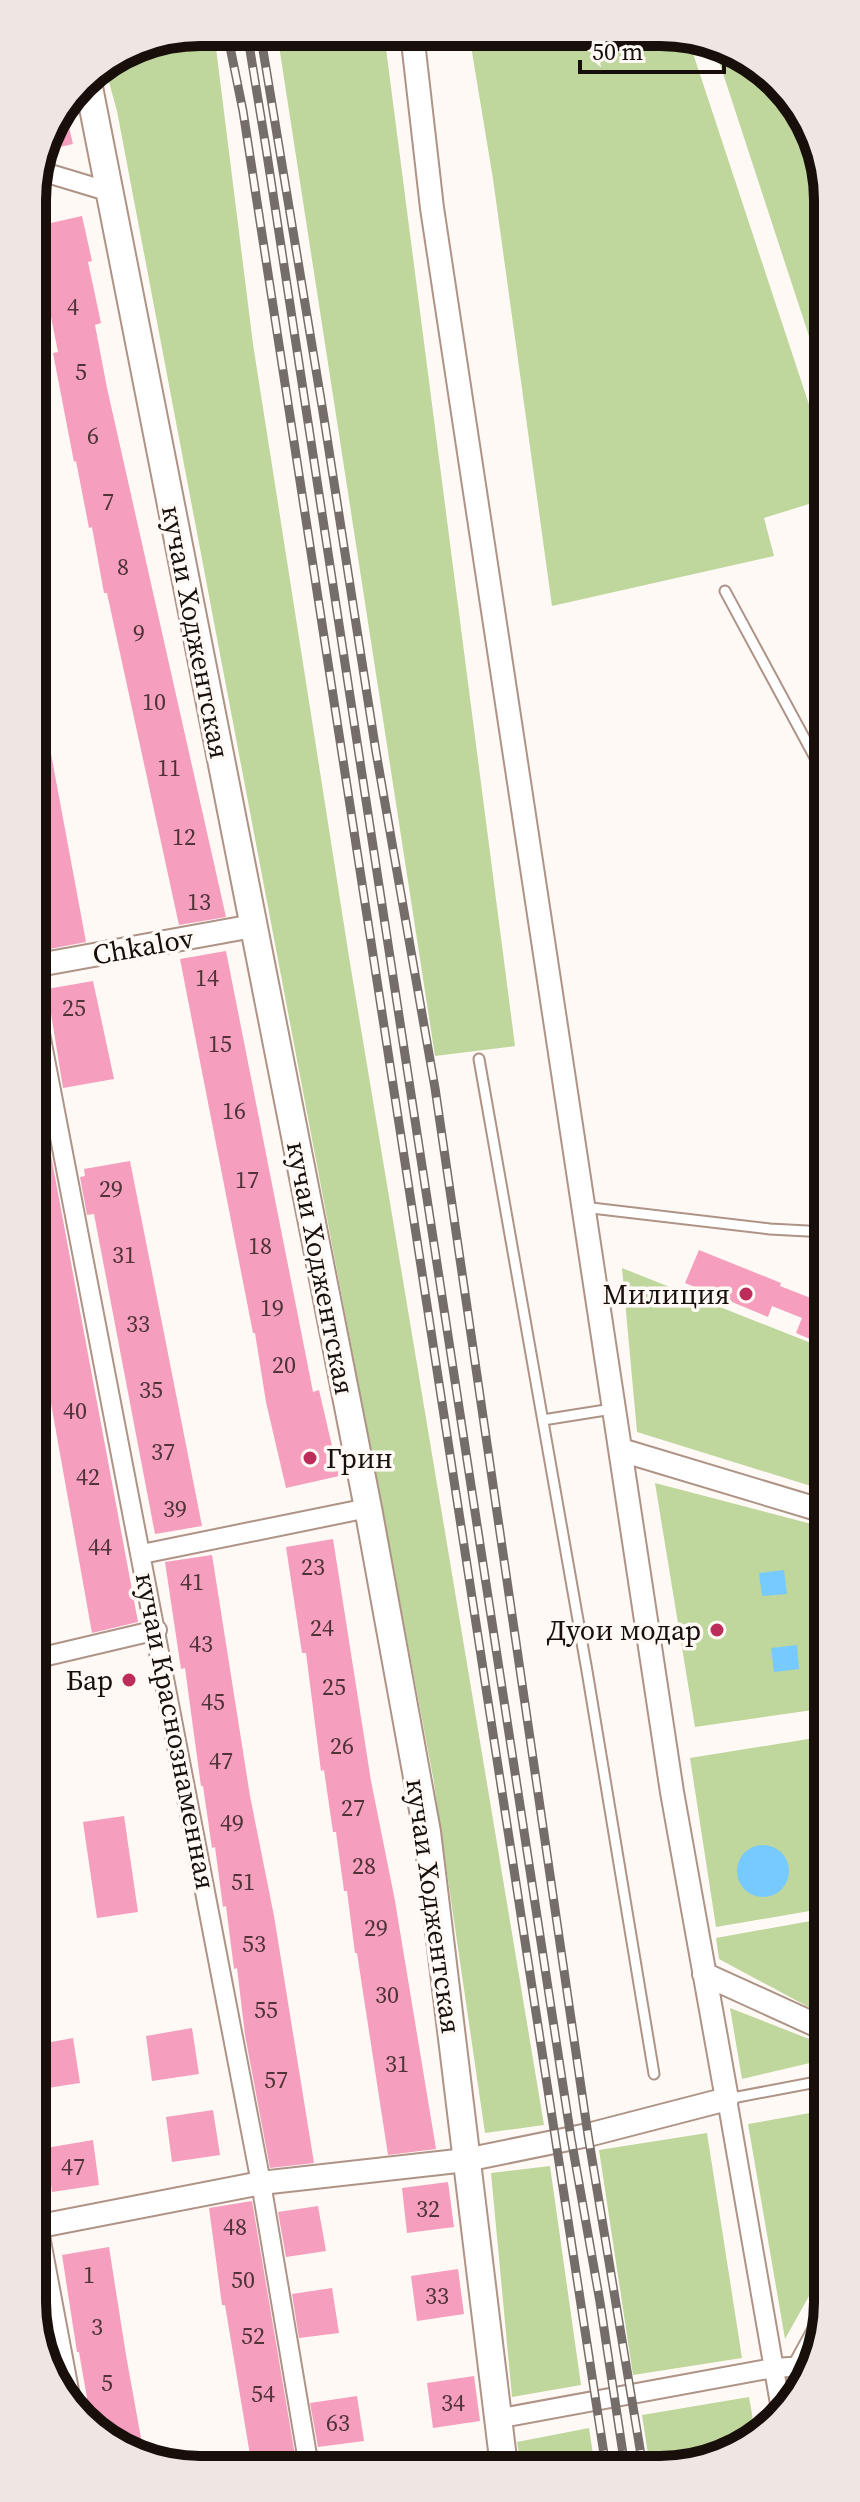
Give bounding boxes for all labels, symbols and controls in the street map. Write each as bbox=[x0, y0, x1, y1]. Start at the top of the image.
scale bar bbox=[580, 24, 724, 74]
text: 50 m bbox=[592, 35, 643, 68]
house number: 4 bbox=[67, 290, 79, 323]
house number: 5 bbox=[75, 355, 87, 388]
house number: 6 bbox=[87, 419, 99, 452]
house number: 7 bbox=[102, 485, 114, 518]
street label: кучаи Ходжентская bbox=[153, 502, 239, 762]
house number: 8 bbox=[117, 550, 129, 583]
house number: 9 bbox=[133, 616, 145, 649]
house number: 10 bbox=[142, 685, 166, 718]
house number: 11 bbox=[157, 751, 181, 784]
house number: 12 bbox=[172, 820, 196, 853]
house number: 13 bbox=[187, 885, 211, 918]
street label: Chkalov bbox=[90, 918, 196, 974]
house number: 14 bbox=[195, 961, 219, 994]
house number: 25 bbox=[62, 991, 86, 1024]
house number: 15 bbox=[208, 1027, 232, 1060]
house number: 16 bbox=[222, 1094, 246, 1127]
street label: кучаи Ходжентская bbox=[278, 1138, 364, 1398]
house number: 17 bbox=[235, 1163, 259, 1196]
house number: 29 bbox=[99, 1172, 123, 1205]
house number: 18 bbox=[248, 1229, 272, 1262]
house number: 31 bbox=[112, 1238, 136, 1271]
place label: Милиция bbox=[602, 1275, 730, 1313]
marker: Милиция bbox=[737, 1285, 755, 1303]
house number: 19 bbox=[260, 1291, 284, 1324]
house number: 33 bbox=[126, 1307, 150, 1340]
house number: 20 bbox=[272, 1348, 296, 1381]
house number: 35 bbox=[139, 1373, 163, 1406]
house number: 40 bbox=[63, 1394, 87, 1427]
house number: 37 bbox=[151, 1435, 175, 1468]
place label: Грин bbox=[326, 1439, 393, 1477]
marker: Грин bbox=[301, 1449, 319, 1467]
house number: 42 bbox=[76, 1460, 100, 1493]
house number: 39 bbox=[163, 1492, 187, 1525]
house number: 44 bbox=[88, 1530, 112, 1563]
house number: 23 bbox=[301, 1550, 325, 1583]
house number: 41 bbox=[180, 1565, 204, 1598]
street label: кучаи Краснознаменная bbox=[127, 1569, 225, 1893]
house number: 24 bbox=[310, 1611, 334, 1644]
place label: Дуои модар bbox=[547, 1611, 701, 1649]
marker: Дуои модар bbox=[708, 1621, 726, 1639]
house number: 43 bbox=[189, 1627, 213, 1660]
place label: Бар bbox=[66, 1661, 113, 1699]
house number: 25 bbox=[322, 1670, 346, 1703]
marker: Бар bbox=[120, 1671, 138, 1689]
house number: 45 bbox=[201, 1685, 225, 1718]
house number: 26 bbox=[330, 1729, 354, 1762]
house number: 47 bbox=[209, 1744, 233, 1777]
street label: кучаи Ходжентская bbox=[397, 1776, 471, 2036]
house number: 27 bbox=[341, 1791, 365, 1824]
house number: 49 bbox=[220, 1806, 244, 1839]
house number: 28 bbox=[352, 1849, 376, 1882]
house number: 51 bbox=[231, 1865, 255, 1898]
house number: 29 bbox=[364, 1911, 388, 1944]
house number: 53 bbox=[242, 1927, 266, 1960]
house number: 30 bbox=[375, 1978, 399, 2011]
house number: 55 bbox=[254, 1993, 278, 2026]
house number: 31 bbox=[385, 2047, 409, 2080]
house number: 57 bbox=[264, 2063, 288, 2096]
house number: 47 bbox=[61, 2150, 85, 2183]
house number: 32 bbox=[416, 2192, 440, 2225]
house number: 48 bbox=[223, 2210, 247, 2243]
house number: 1 bbox=[83, 2258, 95, 2291]
house number: 50 bbox=[231, 2263, 255, 2296]
house number: 33 bbox=[425, 2279, 449, 2312]
house number: 3 bbox=[91, 2310, 103, 2343]
house number: 52 bbox=[241, 2319, 265, 2352]
house number: 5 bbox=[101, 2366, 113, 2399]
house number: 54 bbox=[251, 2377, 275, 2410]
house number: 34 bbox=[441, 2386, 465, 2419]
house number: 63 bbox=[326, 2406, 350, 2439]

